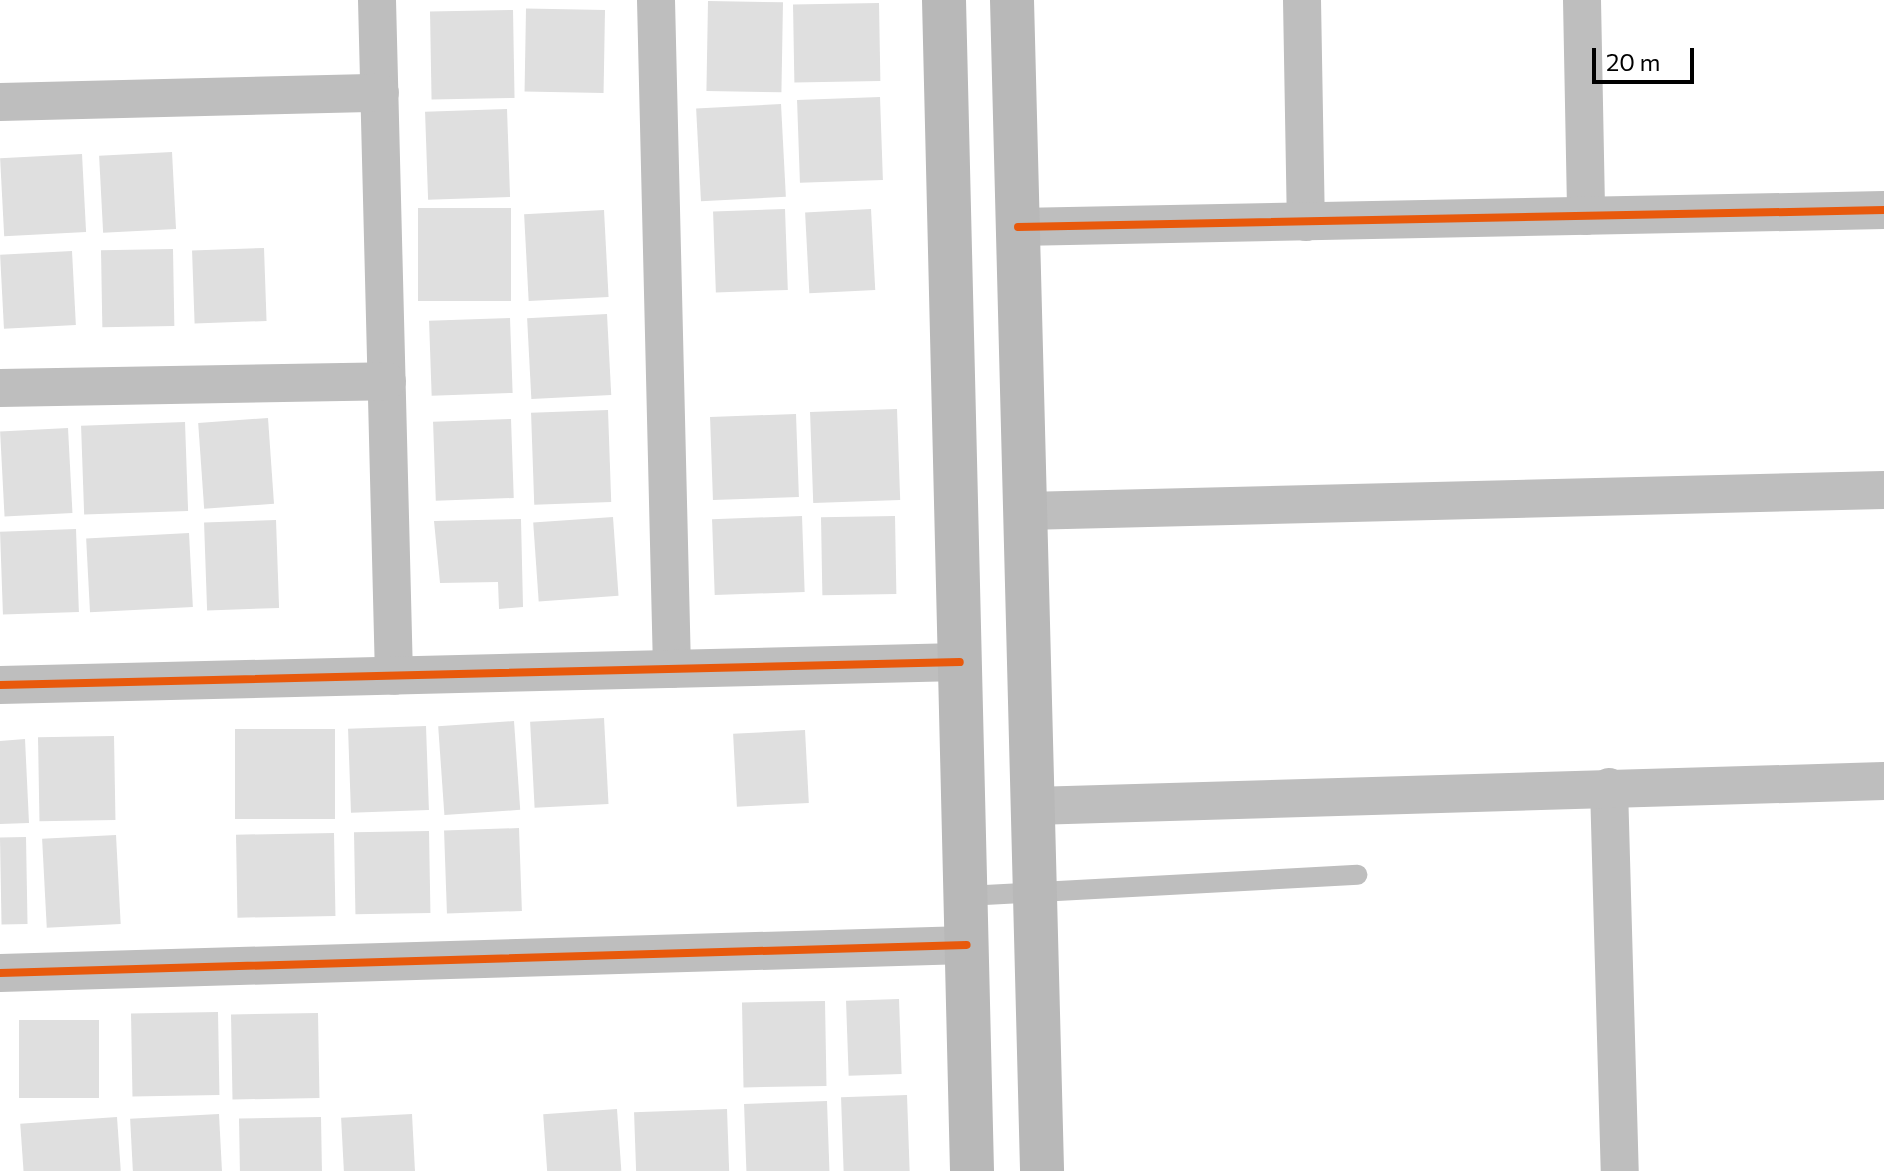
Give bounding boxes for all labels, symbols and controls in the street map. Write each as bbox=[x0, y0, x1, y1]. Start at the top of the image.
scale bar bbox=[1596, 32, 1698, 82]
text: 20 m bbox=[1606, 47, 1660, 76]

